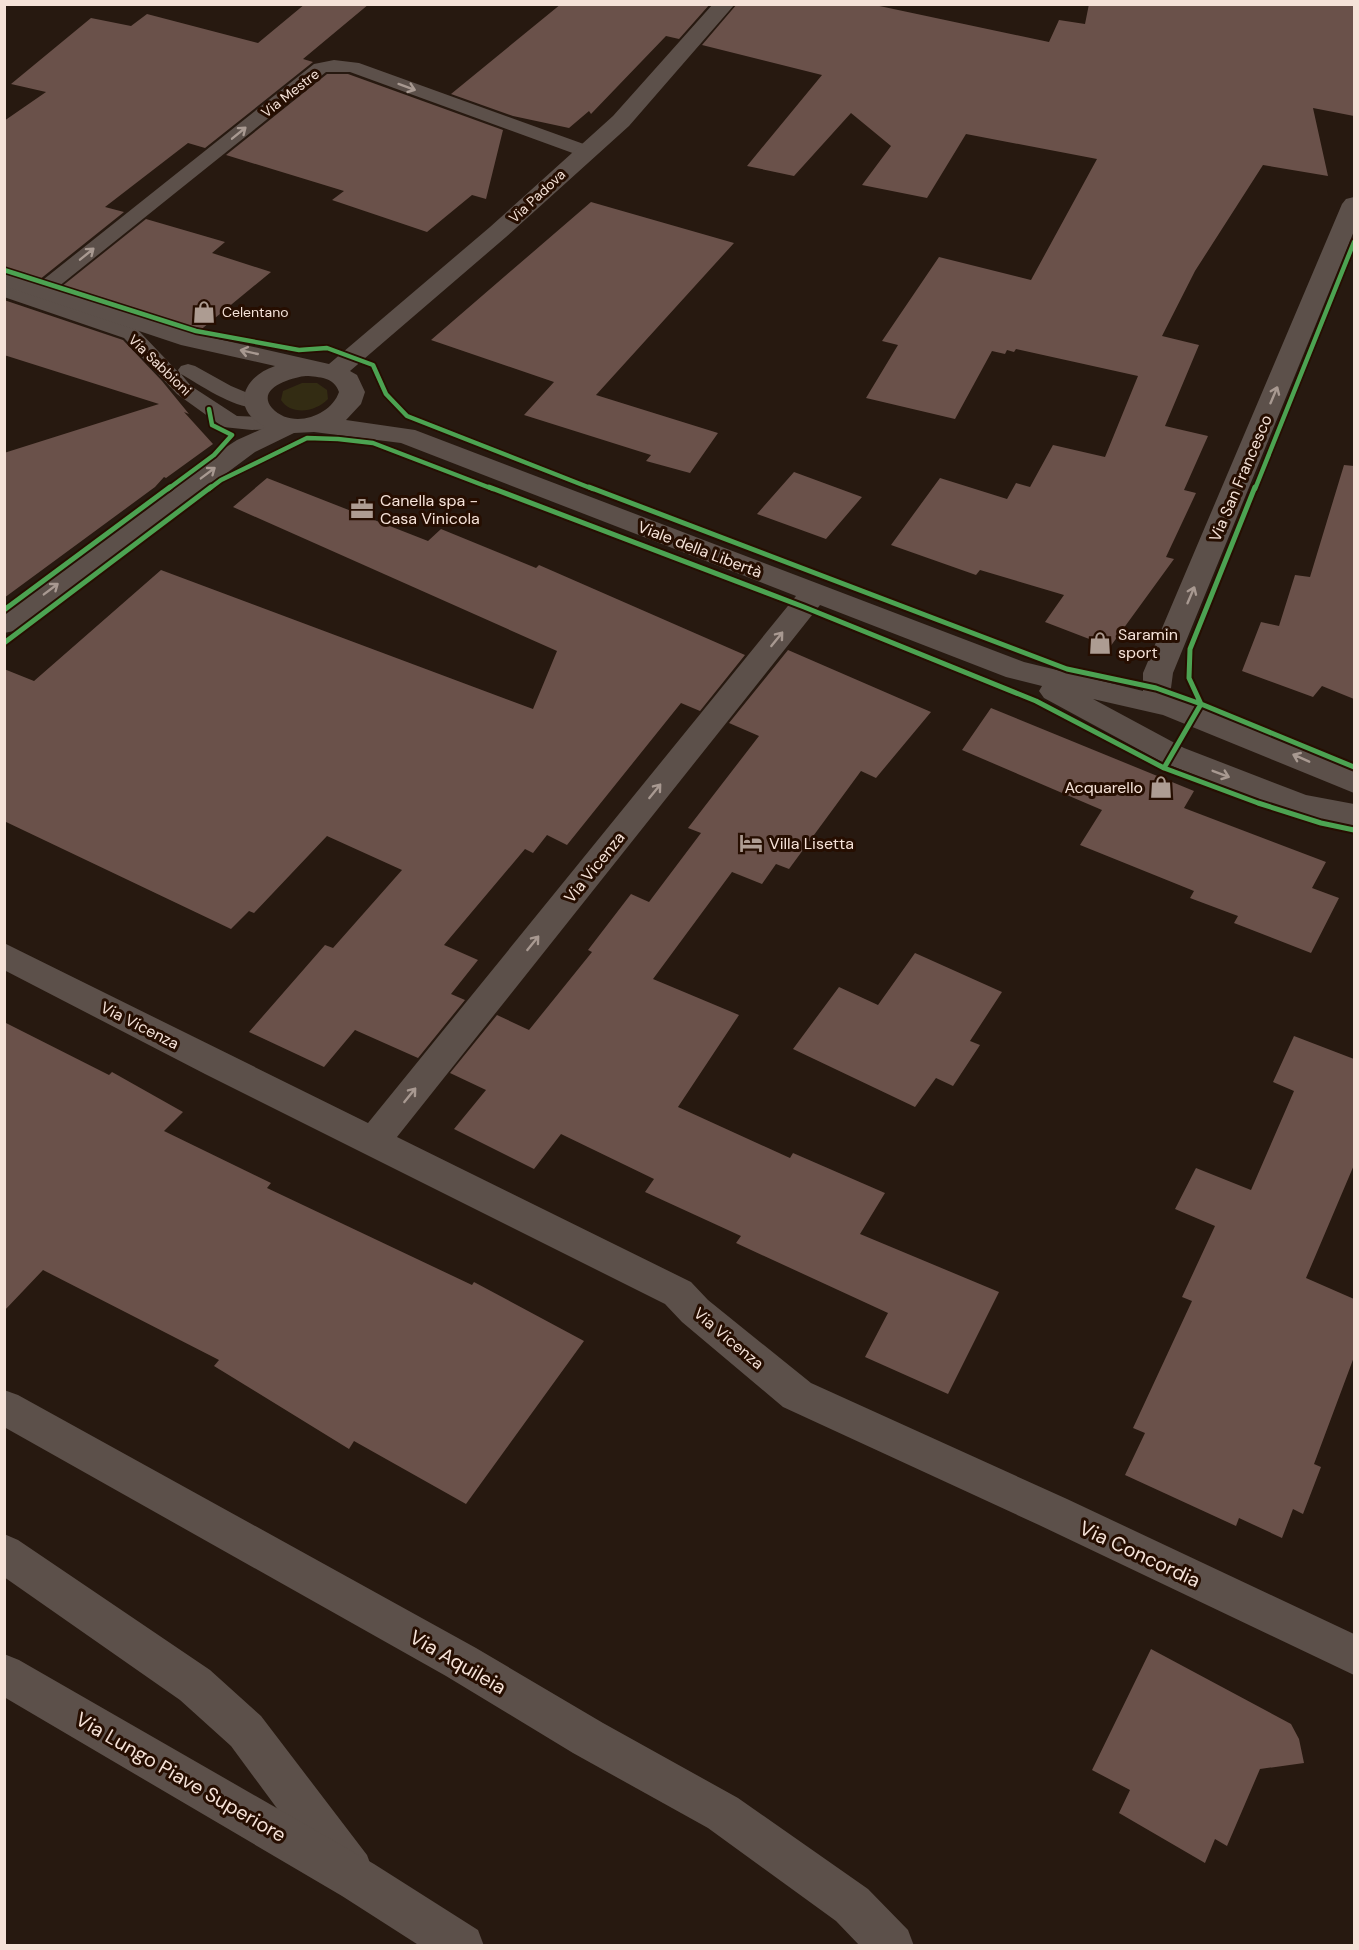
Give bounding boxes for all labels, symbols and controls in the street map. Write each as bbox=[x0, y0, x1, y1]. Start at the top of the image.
street label: Via Mestre bbox=[257, 65, 323, 121]
one-way arrow bbox=[398, 83, 416, 94]
one-way arrow bbox=[231, 126, 247, 139]
street label: Via Padova bbox=[505, 165, 569, 227]
one-way arrow bbox=[78, 248, 94, 261]
shop icon: Celentano bbox=[191, 299, 217, 325]
place label: Celentano bbox=[222, 303, 289, 321]
street label: Via Sabbioni bbox=[125, 331, 195, 399]
one-way arrow bbox=[240, 346, 259, 358]
one-way arrow bbox=[1269, 387, 1280, 405]
street label: Via San Francesco bbox=[1204, 411, 1277, 545]
one-way arrow bbox=[200, 466, 216, 479]
place label: Canella spa - Casa Vinicola bbox=[380, 490, 480, 529]
office icon: Canella spa - Casa Vinicola bbox=[349, 496, 375, 522]
street label: Viale della Libertà bbox=[635, 516, 765, 583]
one-way arrow bbox=[43, 583, 59, 595]
one-way arrow bbox=[1186, 586, 1197, 604]
place label: Saramin sport bbox=[1118, 624, 1178, 663]
shop icon: Saramin sport bbox=[1087, 630, 1113, 656]
one-way arrow bbox=[771, 632, 784, 648]
one-way arrow bbox=[1293, 752, 1311, 763]
one-way arrow bbox=[1211, 769, 1229, 780]
shop icon: Acquarello bbox=[1148, 774, 1174, 800]
place label: Acquarello bbox=[1064, 777, 1143, 798]
one-way arrow bbox=[648, 784, 662, 799]
street label: Via Vicenza bbox=[559, 827, 629, 907]
hotel icon: Villa Lisetta bbox=[738, 830, 764, 856]
place label: Villa Lisetta bbox=[769, 833, 854, 854]
one-way arrow bbox=[526, 935, 539, 951]
street label: Via Vicenza bbox=[97, 997, 183, 1054]
one-way arrow bbox=[404, 1087, 417, 1103]
street label: Via Vicenza bbox=[689, 1303, 768, 1374]
street label: Via Concordia bbox=[1075, 1515, 1205, 1593]
street label: Via Aquileia bbox=[405, 1624, 511, 1700]
street label: Via Lungo Piave Superiore bbox=[71, 1706, 291, 1848]

